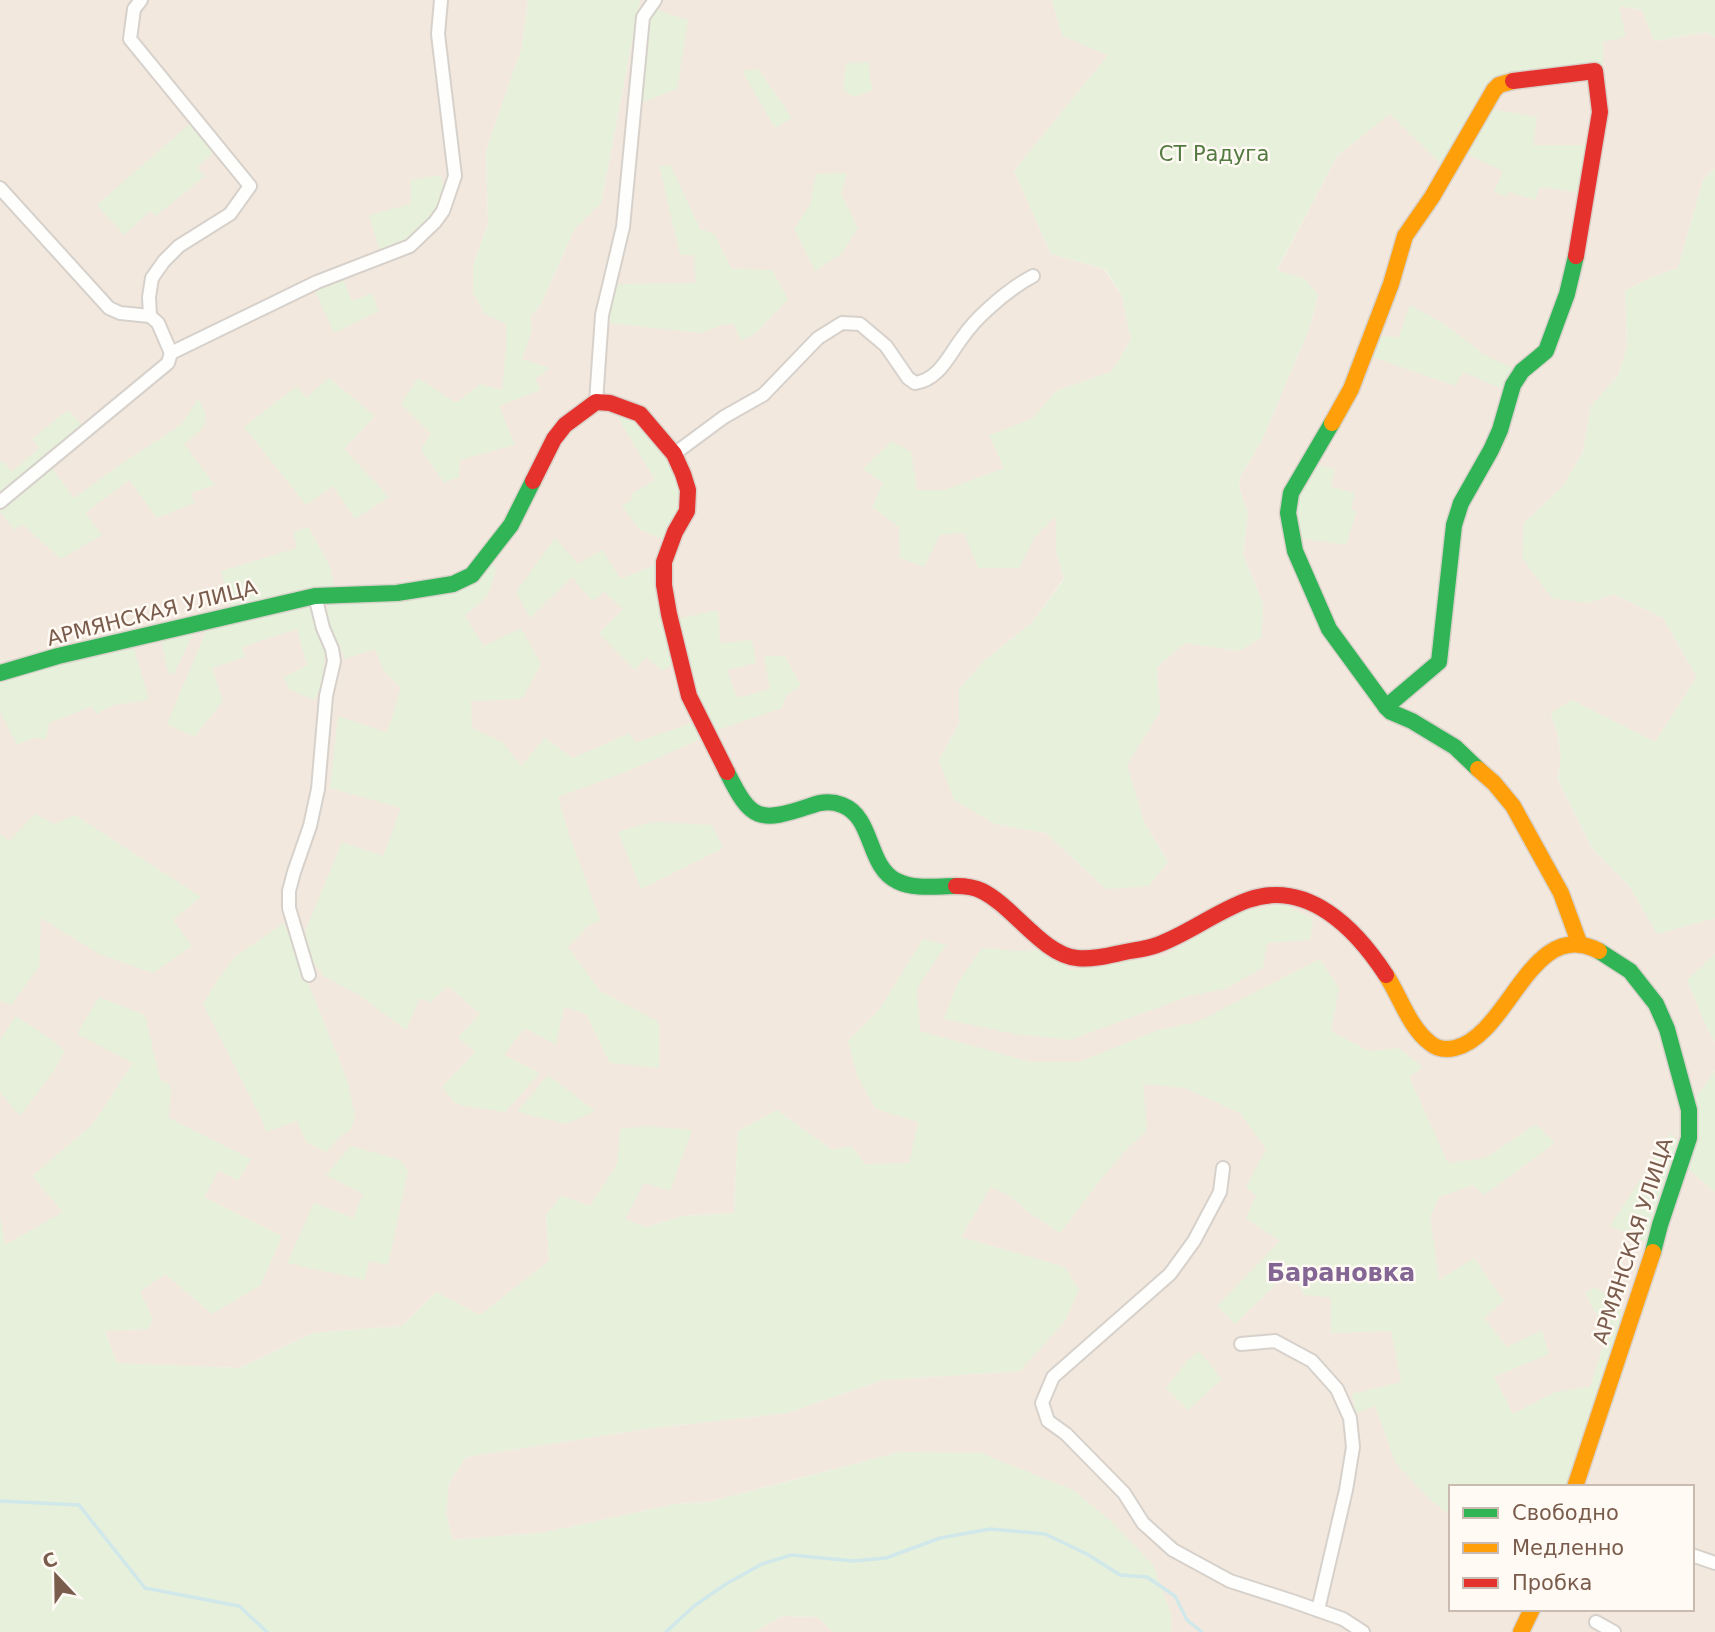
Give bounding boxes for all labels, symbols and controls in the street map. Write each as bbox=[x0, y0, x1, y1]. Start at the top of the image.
park label: СТ Радуга bbox=[1159, 142, 1269, 166]
street label: АРМЯНСКАЯ УЛИЦА bbox=[44, 575, 260, 651]
street label: АРМЯНСКАЯ УЛИЦА bbox=[1588, 1134, 1678, 1347]
district label: Барановка bbox=[1267, 1259, 1415, 1287]
legend bbox=[1449, 1485, 1694, 1611]
text: Свободно bbox=[1512, 1501, 1619, 1525]
text: Медленно bbox=[1512, 1536, 1624, 1560]
north arrow bbox=[21, 1541, 91, 1611]
text: С bbox=[39, 1547, 60, 1573]
text: Пробка bbox=[1512, 1571, 1592, 1595]

